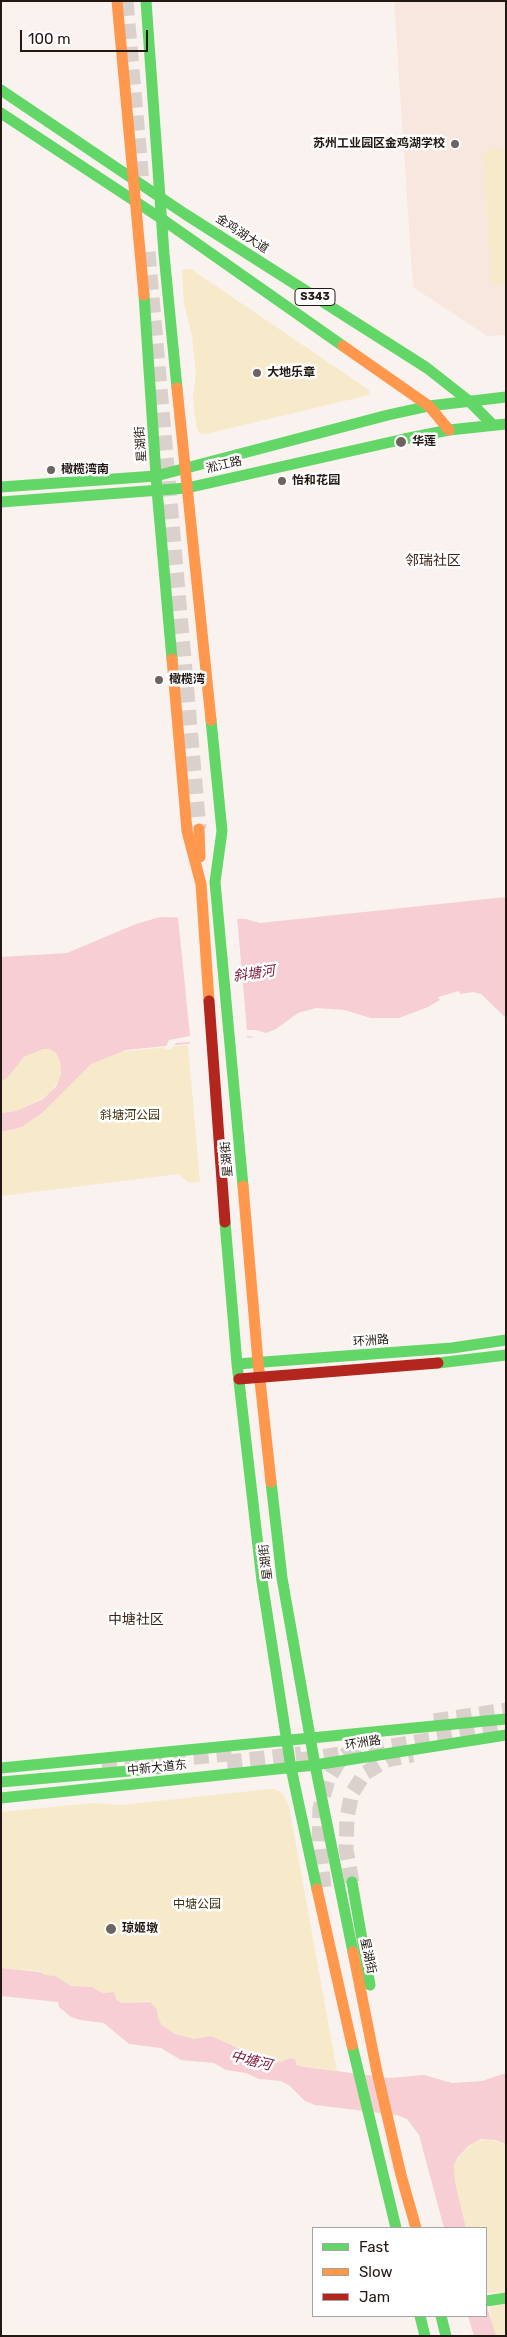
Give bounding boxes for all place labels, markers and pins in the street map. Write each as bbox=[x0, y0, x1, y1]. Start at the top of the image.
place label: 苏州工业园区金鸡湖学校 bbox=[313, 137, 445, 151]
marker: 苏州工业园区金鸡湖学校 bbox=[449, 138, 461, 150]
place label: 大地乐章 bbox=[267, 366, 315, 380]
marker: 大地乐章 bbox=[251, 367, 263, 379]
marker: 华莲 bbox=[394, 435, 408, 449]
place label: 华莲 bbox=[412, 435, 436, 449]
place label: 橄榄湾南 bbox=[61, 463, 109, 477]
marker: 橄榄湾南 bbox=[45, 464, 57, 476]
place label: 怡和花园 bbox=[292, 474, 340, 488]
marker: 怡和花园 bbox=[276, 475, 288, 487]
place label: 橄榄湾 bbox=[169, 673, 205, 687]
marker: 橄榄湾 bbox=[153, 674, 165, 686]
marker: 琼姬墩 bbox=[104, 1922, 118, 1936]
place label: 琼姬墩 bbox=[122, 1922, 158, 1936]

